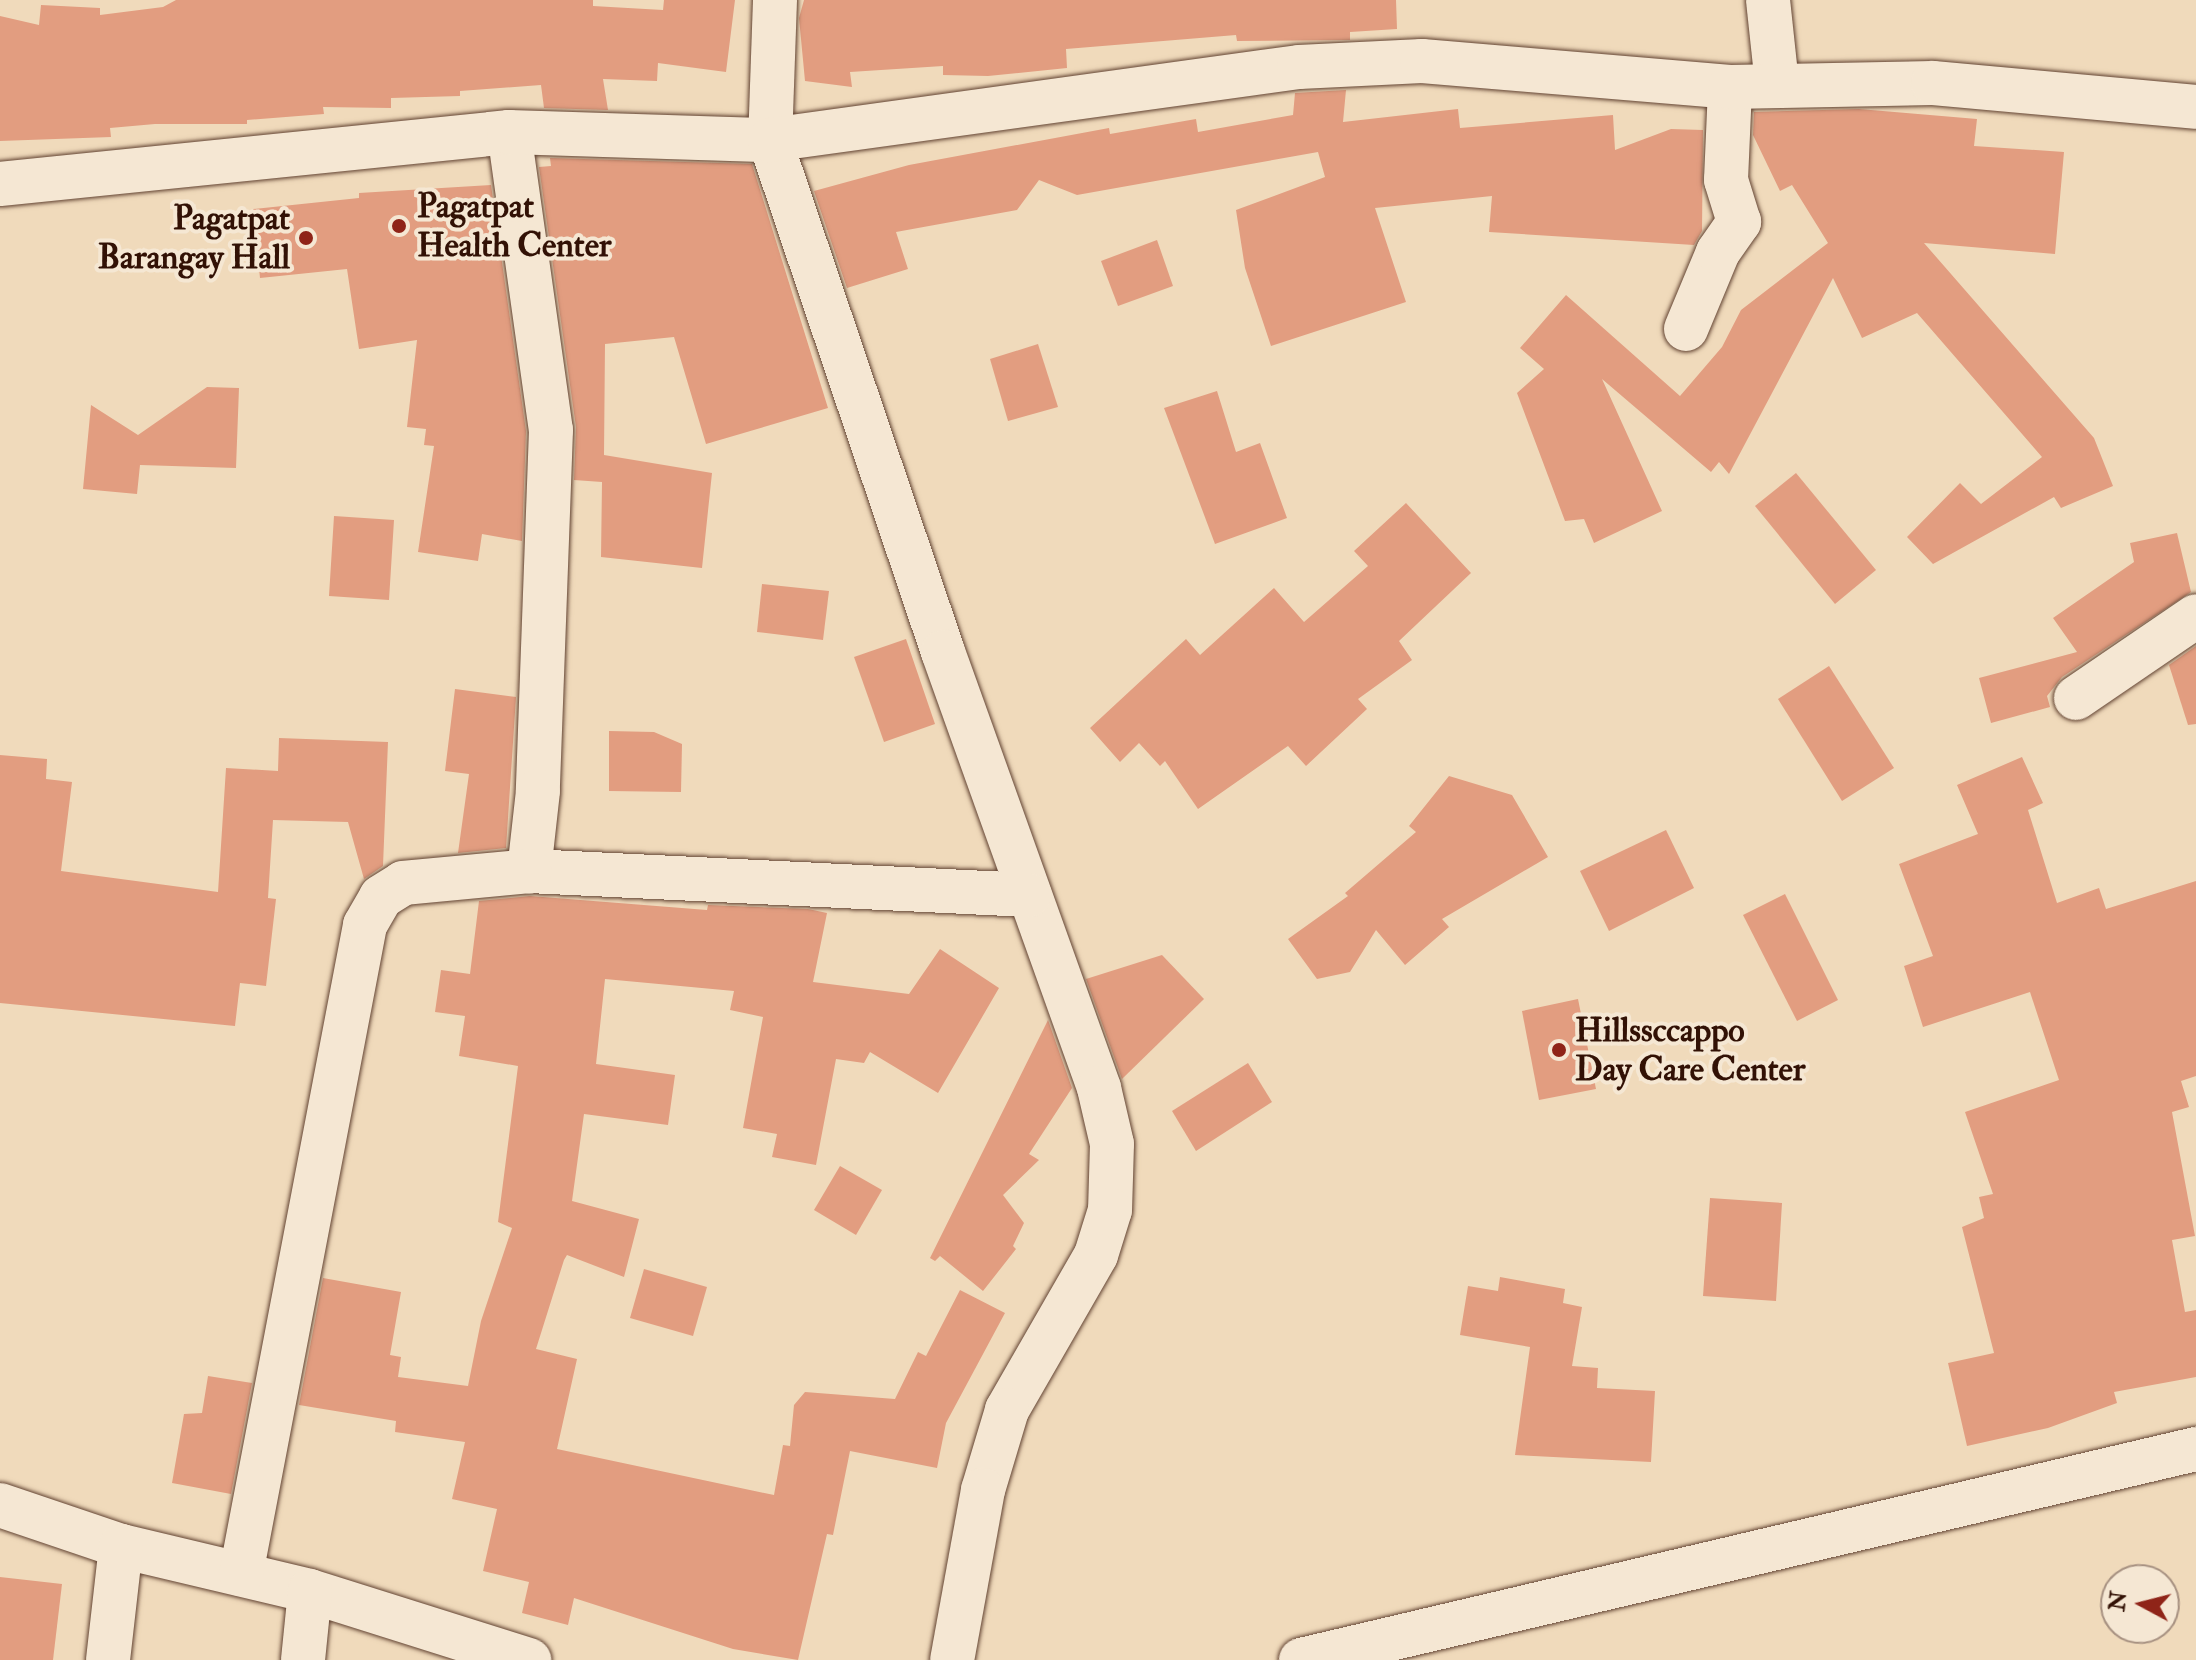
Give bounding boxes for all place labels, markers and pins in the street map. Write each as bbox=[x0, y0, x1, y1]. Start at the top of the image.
place label: Pagatpat Health Center bbox=[417, 186, 612, 266]
place label: Pagatpat Barangay Hall bbox=[98, 198, 290, 278]
marker: Pagatpat Health Center bbox=[388, 215, 410, 237]
marker: Pagatpat Barangay Hall bbox=[297, 229, 315, 247]
place label: Hillssccappo Day Care Center bbox=[1575, 1010, 1805, 1090]
marker: Hillssccappo Day Care Center bbox=[1550, 1041, 1568, 1059]

